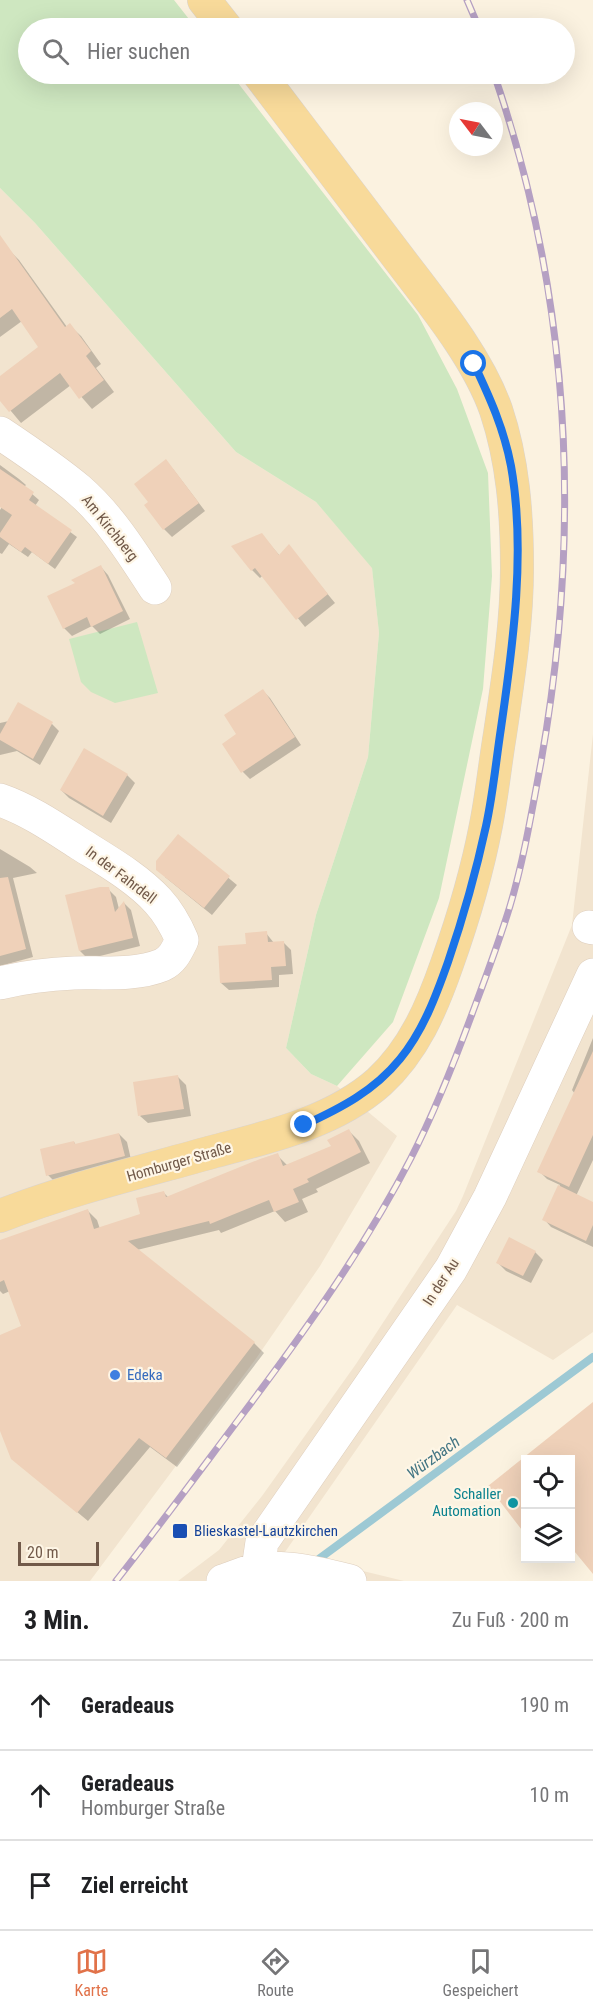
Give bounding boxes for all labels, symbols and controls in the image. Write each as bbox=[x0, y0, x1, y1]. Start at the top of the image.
search box bbox=[18, 18, 575, 84]
icon: search bbox=[39, 35, 72, 68]
text: Hier suchen bbox=[87, 39, 190, 64]
north arrow bbox=[449, 102, 503, 156]
route start bbox=[460, 350, 486, 376]
street label: Am Kirchberg bbox=[78, 491, 142, 565]
street label: In der Fahrdell bbox=[82, 842, 160, 908]
route end bbox=[290, 1111, 316, 1137]
street label: Homburger Straße bbox=[125, 1138, 233, 1186]
street label: In der Au bbox=[419, 1255, 463, 1309]
place label: Edeka bbox=[127, 1366, 163, 1384]
marker: Edeka bbox=[108, 1368, 122, 1382]
water label: Würzbach bbox=[403, 1432, 463, 1483]
map controls bbox=[521, 1455, 575, 1563]
button: locate bbox=[521, 1455, 575, 1509]
place label: Schaller Automation bbox=[432, 1485, 501, 1520]
marker: Schaller Automation bbox=[506, 1496, 520, 1510]
button: layers bbox=[521, 1509, 575, 1563]
marker: Blieskastel-Lautzkirchen bbox=[171, 1522, 189, 1540]
place label: Blieskastel-Lautzkirchen bbox=[194, 1522, 338, 1540]
scale bar bbox=[18, 1539, 99, 1566]
text: 20 m bbox=[27, 1543, 59, 1562]
text: 3 Min. bbox=[24, 1605, 90, 1635]
text: Zu Fuß · 200 m bbox=[452, 1608, 569, 1632]
icon: ahead bbox=[24, 1689, 57, 1722]
text: Geradeaus bbox=[81, 1693, 174, 1718]
text: 190 m bbox=[520, 1693, 569, 1717]
text: Geradeaus bbox=[81, 1771, 174, 1796]
icon: ahead bbox=[24, 1779, 57, 1812]
text: 10 m bbox=[530, 1783, 569, 1807]
text: Homburger Straße bbox=[81, 1796, 225, 1820]
icon: arrive bbox=[24, 1869, 57, 1902]
text: Ziel erreicht bbox=[81, 1873, 188, 1898]
tab: Karte bbox=[74, 1945, 108, 2000]
tab: Route bbox=[257, 1945, 294, 2000]
tab: Gespeichert bbox=[443, 1945, 519, 2000]

